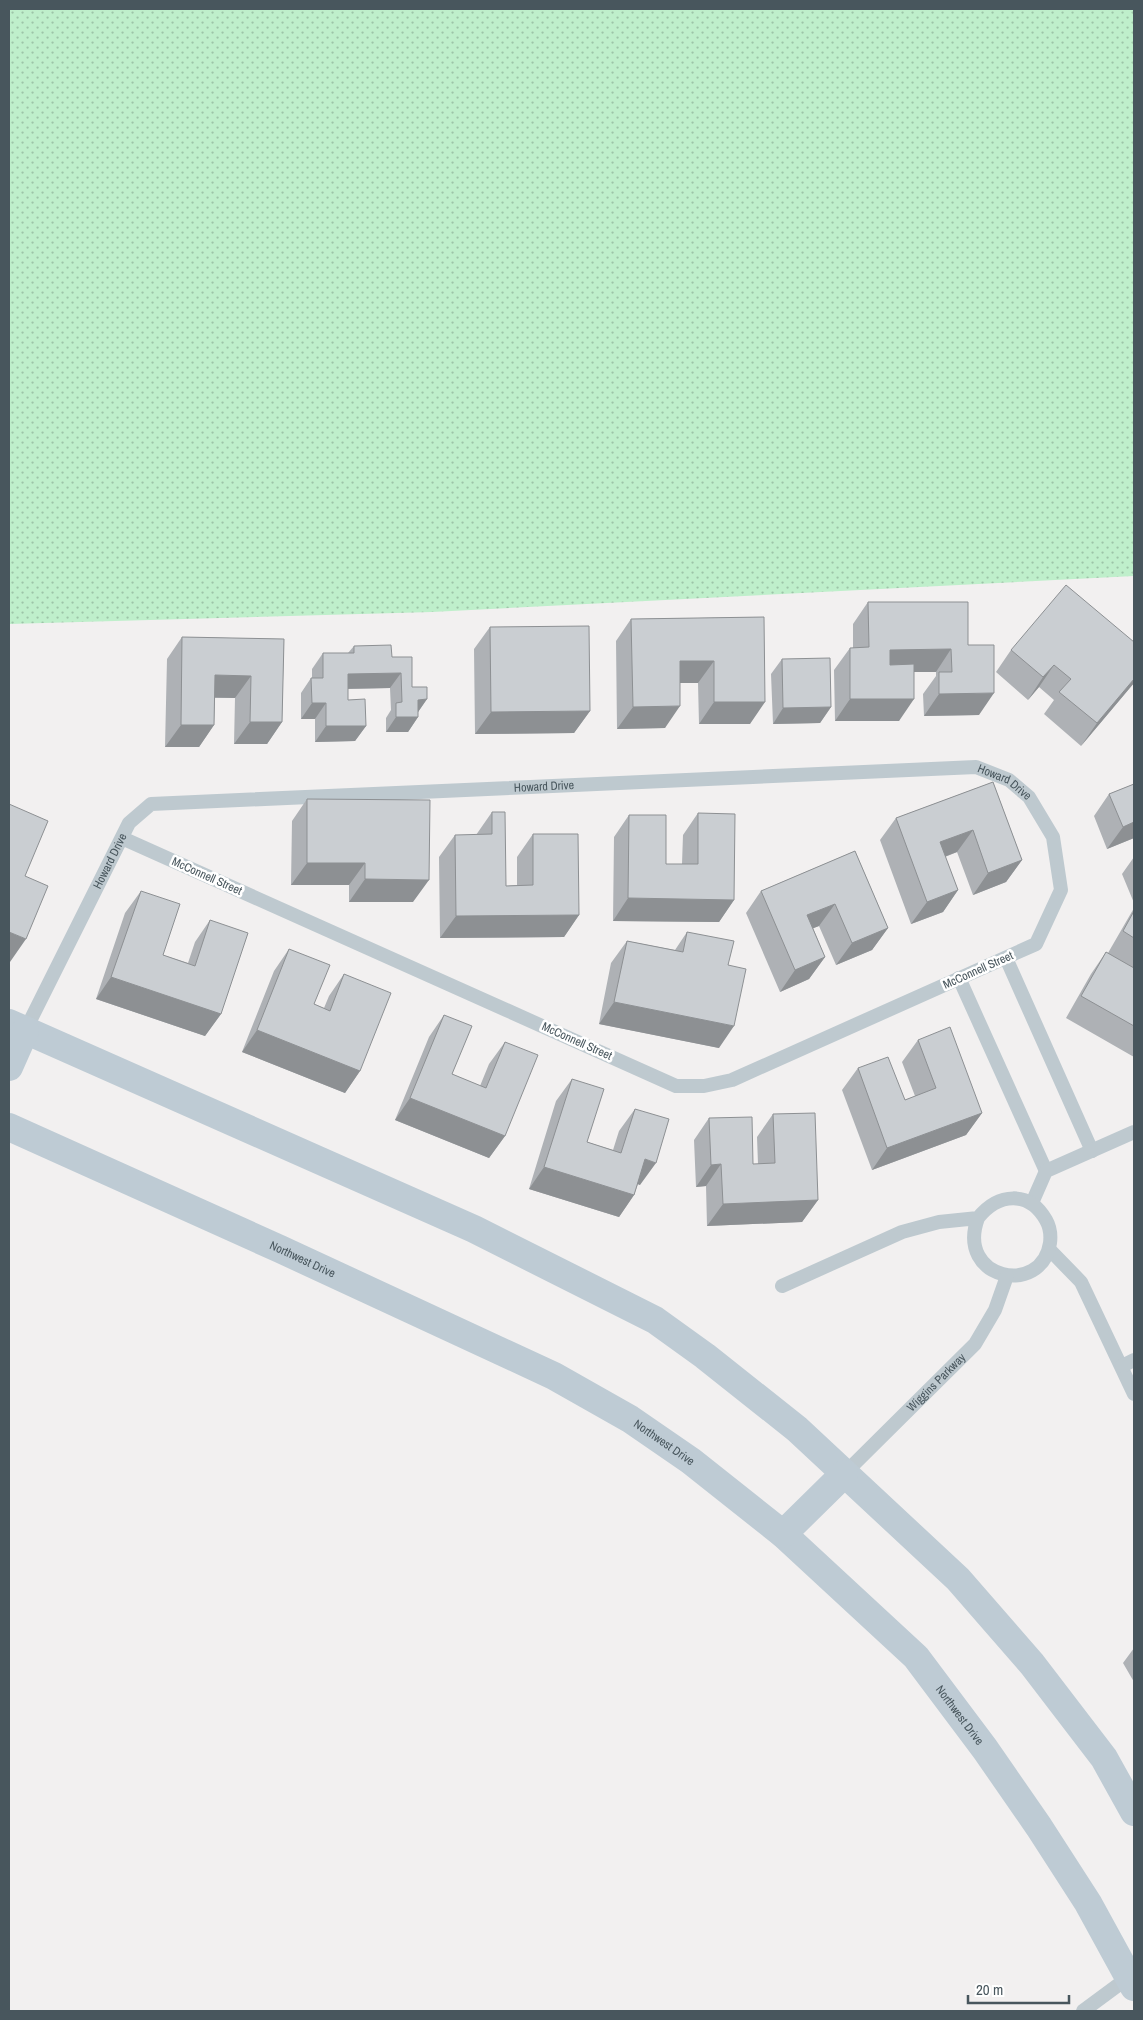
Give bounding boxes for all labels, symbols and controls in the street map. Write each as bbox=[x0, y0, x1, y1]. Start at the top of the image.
street label: Howard Drive bbox=[975, 760, 1035, 804]
street label: Howard Drive bbox=[514, 777, 574, 796]
street label: Howard Drive bbox=[89, 831, 131, 892]
street label: McConnell Street bbox=[169, 853, 245, 899]
street label: McConnell Street bbox=[940, 947, 1016, 993]
street label: McConnell Street bbox=[539, 1018, 615, 1064]
street label: Northwest Drive bbox=[267, 1237, 338, 1282]
street label: Wiggins Parkway bbox=[903, 1350, 969, 1415]
street label: Northwest Drive bbox=[631, 1416, 698, 1469]
street label: Northwest Drive bbox=[932, 1682, 987, 1748]
scale bar bbox=[968, 1972, 1069, 2004]
text: 20 m bbox=[976, 1979, 1003, 2000]

